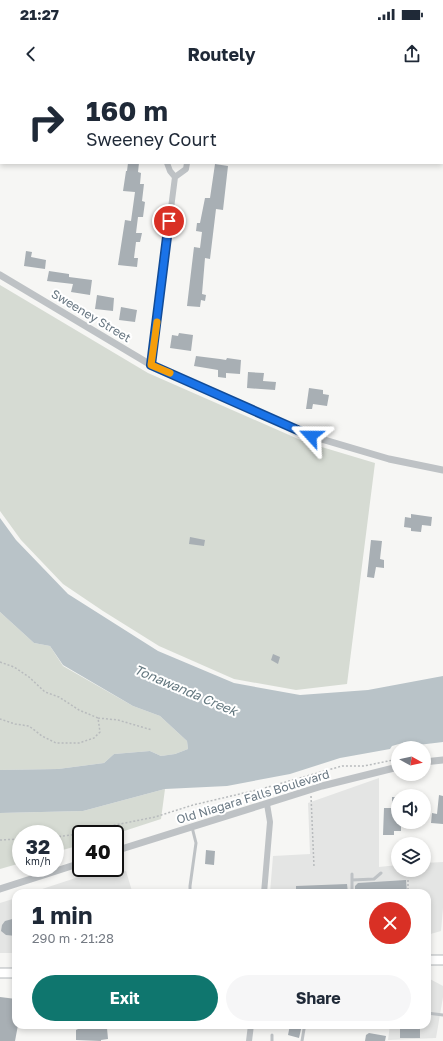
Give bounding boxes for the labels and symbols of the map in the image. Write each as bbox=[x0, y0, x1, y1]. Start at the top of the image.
pin bbox=[152, 204, 186, 238]
street label: Sweeney Street bbox=[49, 286, 134, 345]
position arrow bbox=[290, 415, 332, 457]
water label: Tonawanda Creek bbox=[132, 661, 241, 720]
north arrow bbox=[391, 741, 431, 781]
street label: Old Niagara Falls Boulevard bbox=[174, 766, 331, 827]
speed limit sign: 40 bbox=[72, 825, 124, 877]

